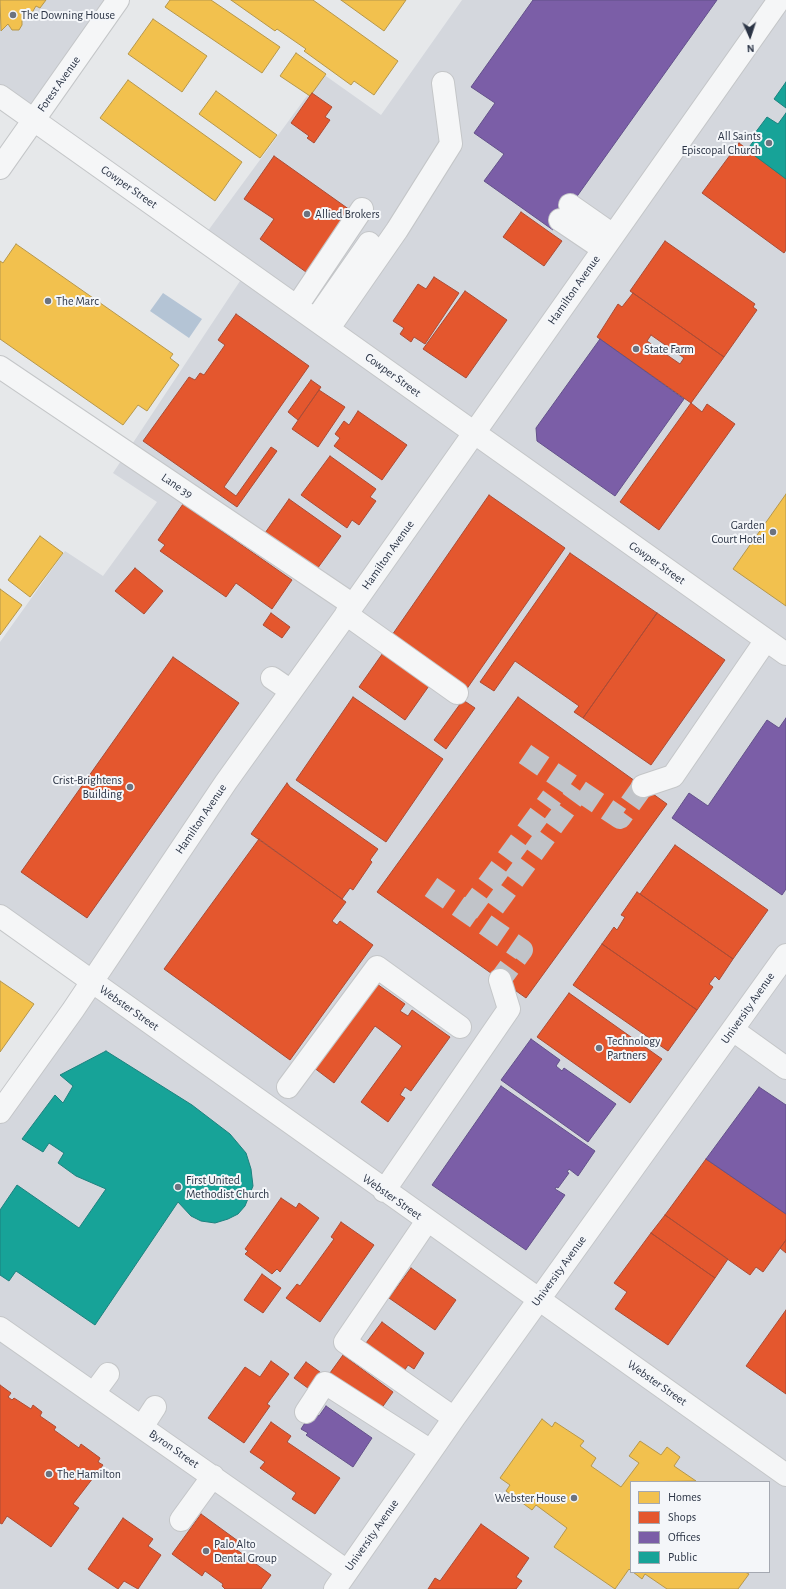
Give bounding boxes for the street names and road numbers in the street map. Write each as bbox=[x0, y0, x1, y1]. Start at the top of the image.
street label: Forest Avenue bbox=[34, 53, 84, 115]
street label: Cowper Street bbox=[98, 162, 160, 212]
street label: Hamilton Avenue bbox=[545, 253, 603, 327]
street label: Cowper Street bbox=[362, 350, 424, 400]
street label: Lane 39 bbox=[159, 470, 195, 502]
street label: Hamilton Avenue bbox=[359, 518, 417, 592]
street label: Cowper Street bbox=[626, 538, 688, 588]
street label: Hamilton Avenue bbox=[172, 781, 230, 857]
street label: University Avenue bbox=[718, 969, 778, 1047]
street label: Webster Street bbox=[96, 982, 162, 1034]
street label: Webster Street bbox=[359, 1171, 425, 1223]
street label: University Avenue bbox=[529, 1233, 589, 1309]
street label: Webster Street bbox=[624, 1357, 690, 1409]
street label: Byron Street bbox=[146, 1427, 202, 1471]
street label: University Avenue bbox=[342, 1496, 402, 1574]

